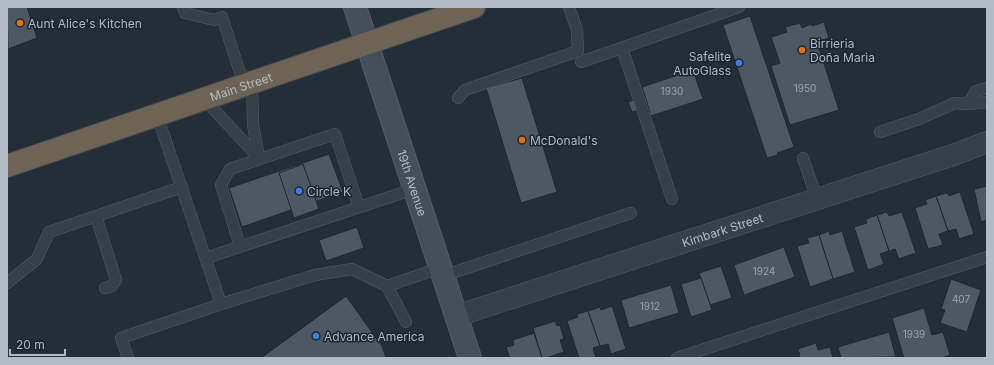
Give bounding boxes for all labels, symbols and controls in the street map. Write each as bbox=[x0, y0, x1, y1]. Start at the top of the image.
place label: Aunt Alice's Kitchen bbox=[28, 16, 142, 31]
marker: Aunt Alice's Kitchen bbox=[15, 18, 25, 28]
place label: Birrieria Doña Maria bbox=[810, 36, 875, 65]
marker: Birrieria Doña Maria bbox=[797, 45, 807, 55]
place label: Safelite AutoGlass bbox=[673, 49, 731, 78]
marker: Safelite AutoGlass bbox=[734, 58, 744, 68]
street label: Main Street bbox=[208, 69, 274, 104]
house number: 1950 bbox=[794, 82, 816, 94]
house number: 1930 bbox=[661, 85, 683, 97]
place label: McDonald's bbox=[530, 133, 598, 148]
marker: McDonald's bbox=[517, 135, 527, 145]
street label: 19th Avenue bbox=[395, 148, 430, 218]
place label: Circle K bbox=[307, 184, 351, 199]
marker: Circle K bbox=[294, 186, 304, 196]
street label: Kimbark Street bbox=[680, 210, 765, 250]
house number: 1924 bbox=[753, 265, 775, 277]
house number: 407 bbox=[952, 293, 970, 305]
house number: 1912 bbox=[640, 300, 660, 312]
house number: 1939 bbox=[903, 328, 925, 340]
place label: Advance America bbox=[324, 329, 425, 344]
scale bar bbox=[10, 331, 65, 357]
marker: Advance America bbox=[311, 331, 321, 341]
text: 20 m bbox=[16, 337, 45, 352]

